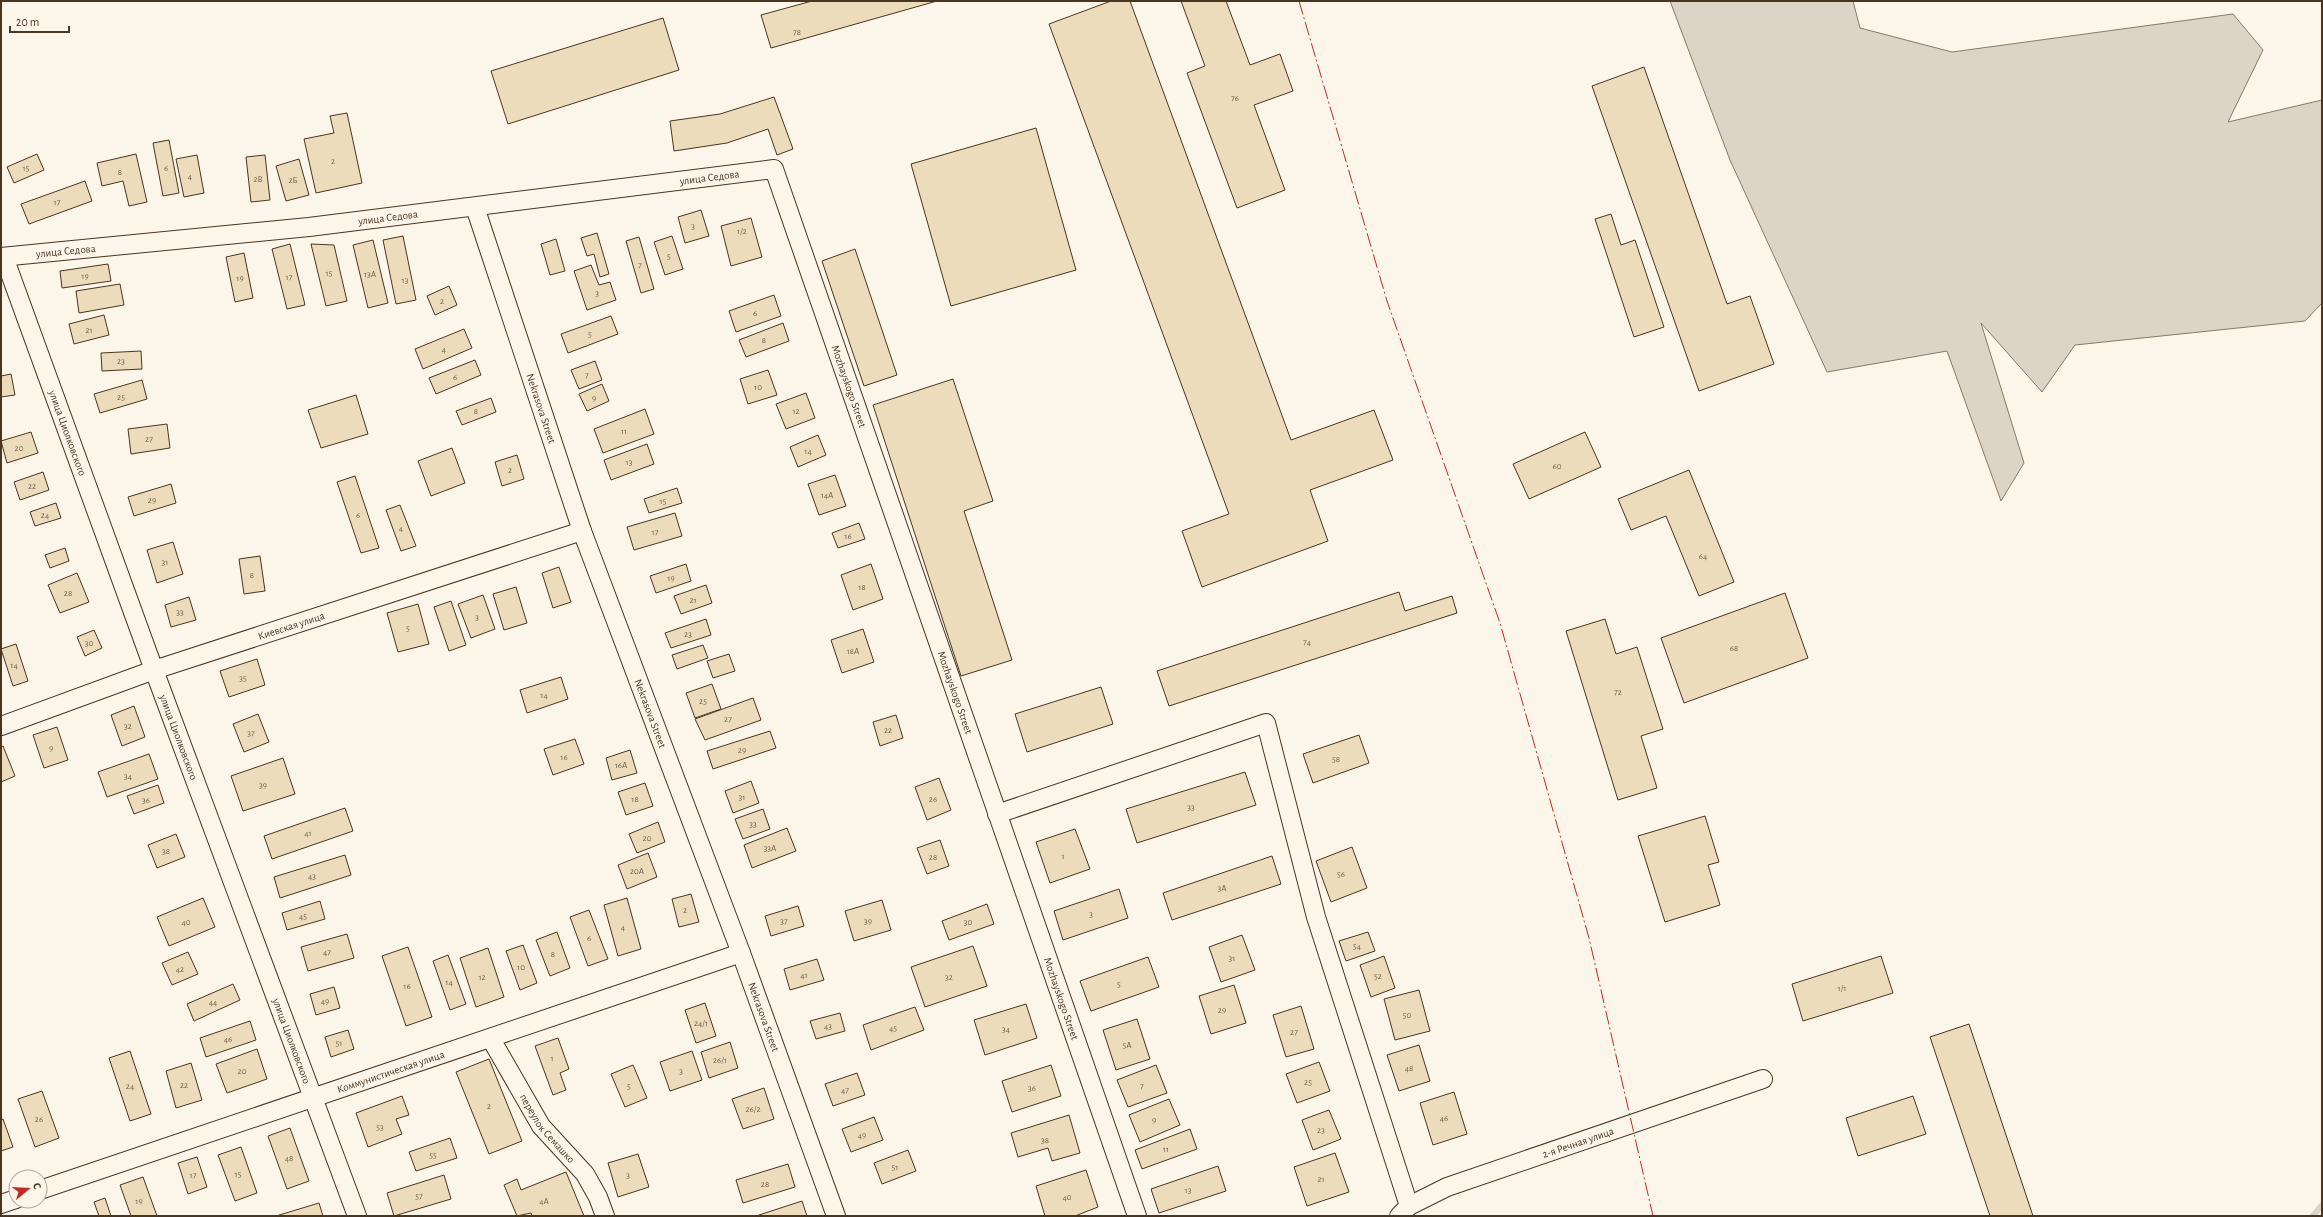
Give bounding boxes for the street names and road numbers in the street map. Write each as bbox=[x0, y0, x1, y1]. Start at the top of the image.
street label: улица Седова bbox=[678, 168, 740, 187]
street label: улица Седова bbox=[357, 208, 418, 227]
street label: улица Седова bbox=[34, 243, 96, 260]
street label: Mozhayskogo Street bbox=[829, 344, 868, 430]
street label: Nekrasova Street bbox=[524, 372, 558, 445]
street label: улица Циолковского bbox=[46, 388, 88, 477]
street label: Киевская улица bbox=[256, 610, 326, 642]
street label: Mozhayskogo Street bbox=[936, 650, 975, 736]
street label: Nekrasova Street bbox=[632, 678, 668, 750]
street label: улица Циолковского bbox=[157, 692, 199, 782]
street label: Mozhayskogo Street bbox=[1042, 956, 1081, 1042]
street label: Nekrasova Street bbox=[746, 981, 781, 1053]
street label: улица Циолковского bbox=[270, 996, 312, 1085]
street label: Коммунистическая улица bbox=[336, 1049, 446, 1095]
street label: переулок Семашко bbox=[518, 1092, 577, 1165]
street label: 2-я Речная улица bbox=[1541, 1125, 1615, 1160]

